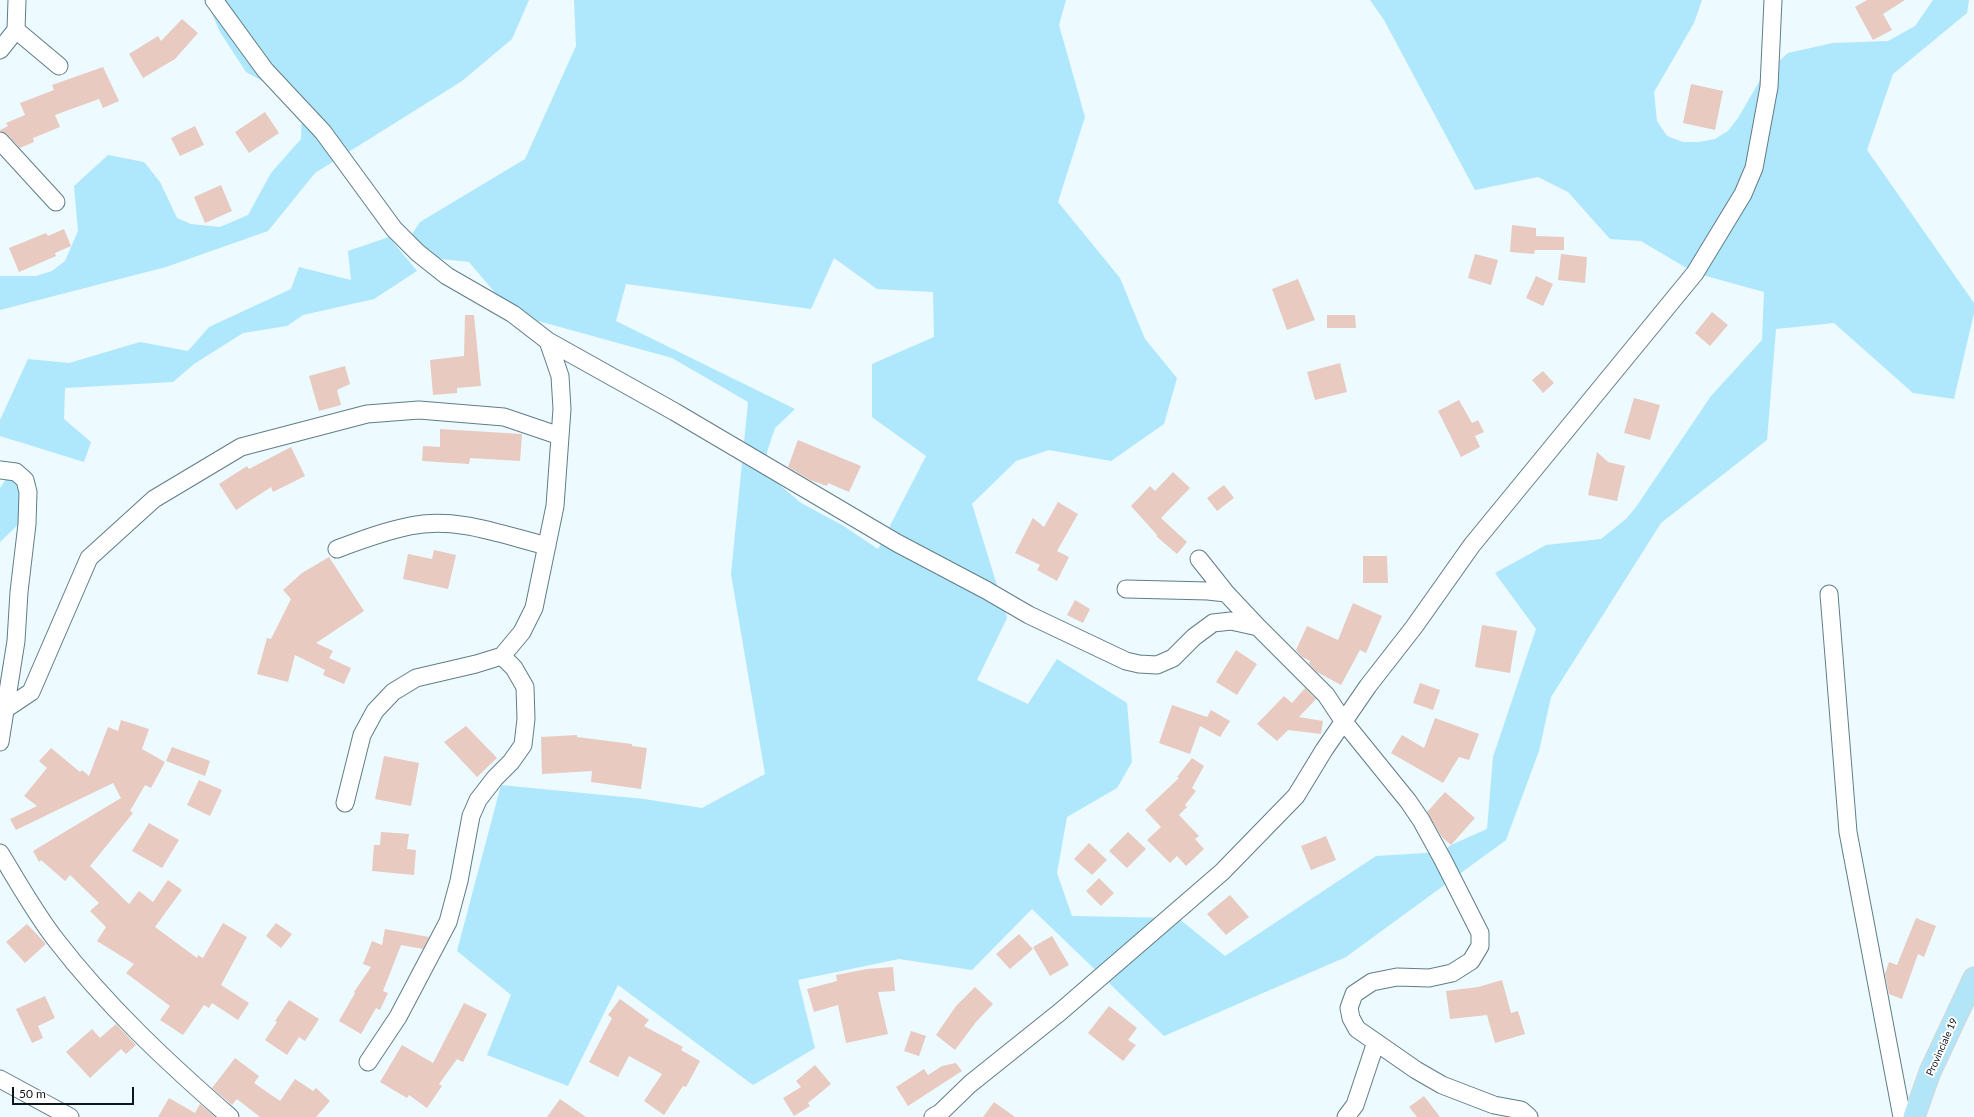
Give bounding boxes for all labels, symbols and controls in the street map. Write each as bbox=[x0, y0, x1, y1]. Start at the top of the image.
street label: Provinciale 19 bbox=[1924, 1016, 1960, 1078]
scale bar bbox=[14, 1079, 136, 1105]
text: 50 m bbox=[19, 1086, 46, 1101]

